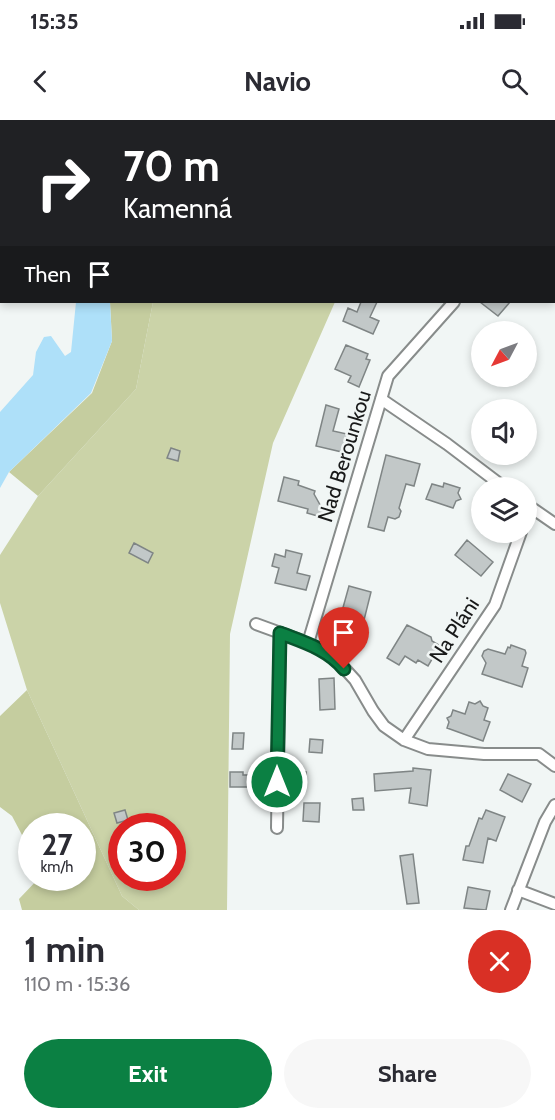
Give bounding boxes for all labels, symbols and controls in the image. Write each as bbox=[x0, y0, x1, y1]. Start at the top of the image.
text: 15:35 bbox=[30, 8, 79, 35]
icon: back bbox=[24, 65, 57, 98]
text: Navio bbox=[244, 65, 311, 98]
icon: search bbox=[498, 65, 531, 98]
text: 70 m bbox=[123, 140, 220, 192]
icon: right bbox=[24, 144, 102, 222]
text: Kamenná bbox=[123, 192, 232, 225]
icon: arrive bbox=[83, 258, 116, 291]
text: Then bbox=[24, 261, 71, 288]
north arrow bbox=[471, 321, 537, 387]
map controls bbox=[471, 321, 537, 543]
street label: Nad Berounkou bbox=[312, 387, 376, 525]
button: sound bbox=[471, 399, 537, 465]
button: layers bbox=[471, 477, 537, 543]
street label: Na Pláni bbox=[424, 593, 484, 667]
pin bbox=[318, 607, 369, 669]
icon: arrive bbox=[327, 616, 360, 649]
position arrow bbox=[245, 750, 309, 814]
speed limit sign: 30 bbox=[108, 813, 186, 891]
text: 27 bbox=[41, 826, 73, 863]
text: km/h bbox=[41, 858, 73, 876]
text: 1 min bbox=[24, 927, 105, 971]
button: close bbox=[468, 930, 531, 993]
text: 110 m · 15:36 bbox=[24, 972, 130, 996]
button: Exit bbox=[24, 1039, 272, 1108]
button: Share bbox=[284, 1039, 531, 1108]

